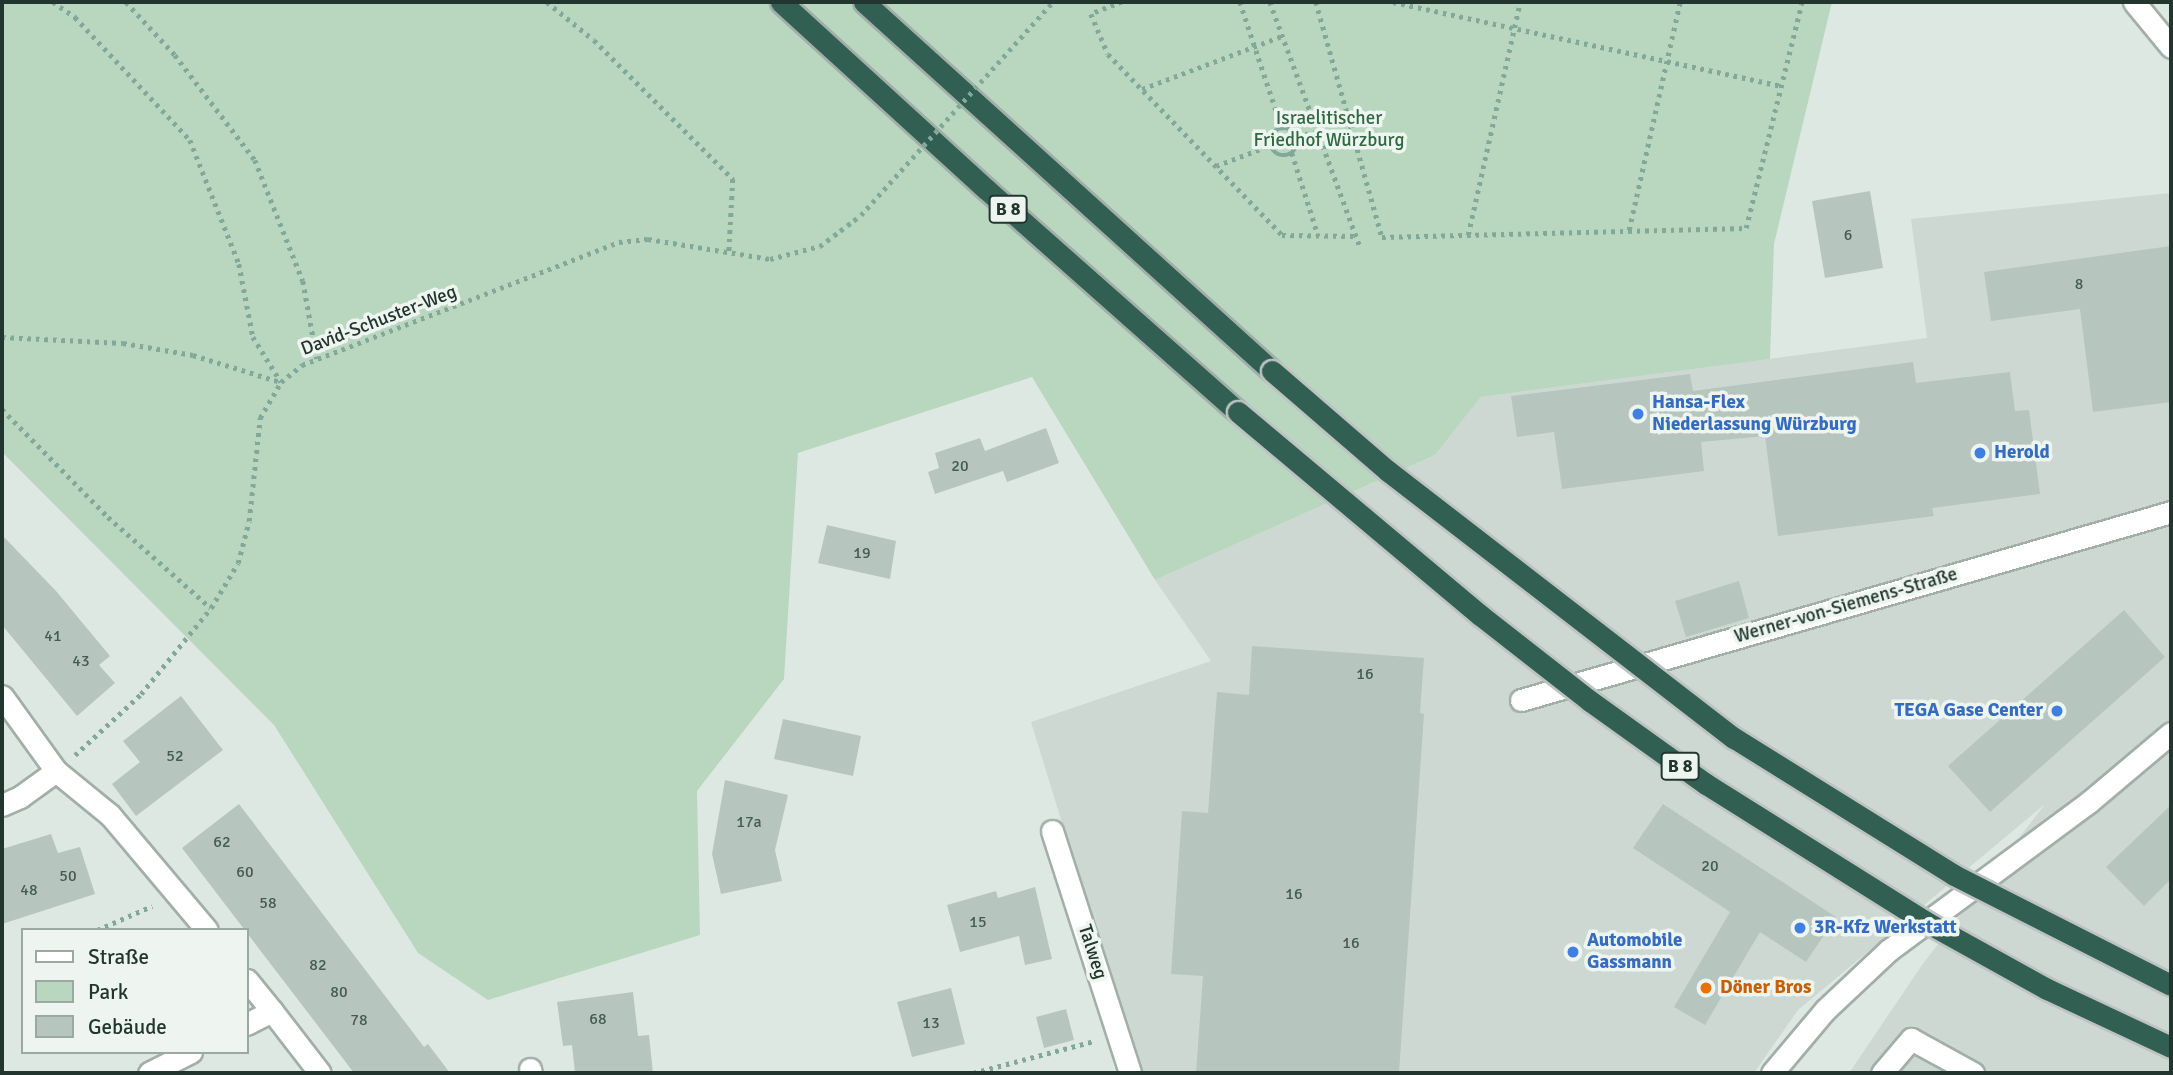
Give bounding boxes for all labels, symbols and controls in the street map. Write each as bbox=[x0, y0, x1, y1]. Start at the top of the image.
park label: Israelitischer Friedhof Würzburg bbox=[1254, 108, 1404, 152]
road number: B 8 bbox=[987, 194, 1029, 224]
house number: 6 bbox=[1844, 225, 1852, 245]
house number: 8 bbox=[2075, 274, 2083, 294]
street label: David-Schuster-Weg bbox=[298, 281, 460, 361]
place label: Hansa-Flex Niederlassung Würzburg bbox=[1652, 392, 1857, 436]
marker: Hansa-Flex Niederlassung Würzburg bbox=[1630, 406, 1646, 422]
place label: Herold bbox=[1994, 442, 2050, 464]
marker: Herold bbox=[1972, 445, 1988, 461]
house number: 20 bbox=[951, 456, 969, 476]
house number: 19 bbox=[853, 543, 871, 563]
street label: Werner-von-Siemens-Straße bbox=[1732, 563, 1960, 649]
house number: 41 bbox=[44, 626, 62, 646]
house number: 43 bbox=[72, 651, 90, 671]
house number: 16 bbox=[1356, 664, 1374, 684]
place label: TEGA Gase Center bbox=[1894, 700, 2043, 722]
marker: TEGA Gase Center bbox=[2049, 703, 2065, 719]
house number: 52 bbox=[166, 746, 184, 766]
road number: B 8 bbox=[1659, 752, 1701, 780]
house number: 17a bbox=[736, 812, 762, 832]
house number: 62 bbox=[213, 832, 231, 852]
house number: 20 bbox=[1701, 856, 1719, 876]
house number: 60 bbox=[236, 862, 254, 882]
house number: 50 bbox=[59, 866, 77, 886]
house number: 48 bbox=[20, 880, 38, 900]
house number: 16 bbox=[1285, 884, 1303, 904]
house number: 58 bbox=[259, 893, 277, 913]
house number: 15 bbox=[969, 912, 987, 932]
place label: 3R-Kfz Werkstatt bbox=[1814, 917, 1957, 939]
marker: 3R-Kfz Werkstatt bbox=[1792, 920, 1808, 936]
street label: Talweg bbox=[1072, 922, 1112, 982]
legend bbox=[21, 928, 248, 1054]
place label: Automobile Gassmann bbox=[1587, 930, 1682, 974]
house number: 16 bbox=[1342, 933, 1360, 953]
text: Straße bbox=[88, 944, 149, 970]
marker: Automobile Gassmann bbox=[1565, 944, 1581, 960]
house number: 82 bbox=[309, 955, 327, 975]
place label: Döner Bros bbox=[1720, 977, 1811, 999]
text: Park bbox=[88, 979, 128, 1005]
marker: Döner Bros bbox=[1698, 980, 1714, 996]
house number: 80 bbox=[330, 982, 348, 1002]
house number: 68 bbox=[589, 1009, 607, 1029]
house number: 78 bbox=[350, 1010, 368, 1030]
house number: 13 bbox=[922, 1013, 940, 1033]
text: Gebäude bbox=[88, 1014, 167, 1040]

